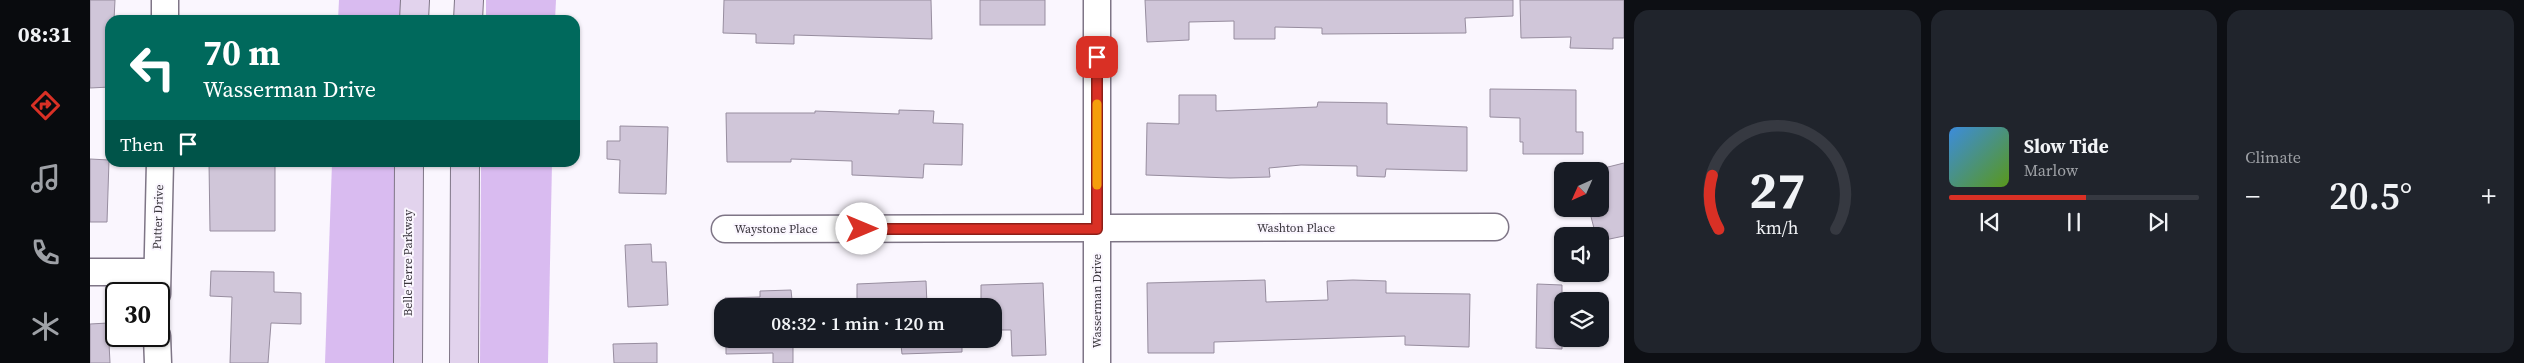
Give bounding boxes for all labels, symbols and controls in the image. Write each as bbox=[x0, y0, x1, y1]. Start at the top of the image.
text: 08:31 bbox=[18, 19, 72, 49]
text: 70 m bbox=[203, 29, 280, 77]
icon: left bbox=[120, 35, 185, 100]
pin bbox=[1076, 36, 1118, 78]
icon: arrive bbox=[1083, 43, 1111, 71]
text: Wasserman Drive bbox=[203, 74, 376, 104]
icon: directions bbox=[28, 88, 63, 123]
icon: arrive bbox=[174, 130, 202, 158]
text: Then bbox=[120, 131, 164, 157]
text: Slow Tide bbox=[2024, 133, 2109, 159]
text: Climate bbox=[2245, 146, 2301, 168]
text: 27 bbox=[1749, 154, 1806, 225]
text: Marlow bbox=[2024, 159, 2078, 181]
icon: music bbox=[28, 161, 63, 196]
north arrow bbox=[1554, 162, 1609, 218]
map controls bbox=[1554, 162, 1609, 347]
text: 20.5° bbox=[2329, 170, 2412, 222]
text: − bbox=[2245, 177, 2260, 215]
text: + bbox=[2481, 177, 2496, 215]
street label: Putter Drive bbox=[149, 184, 167, 250]
position arrow bbox=[835, 202, 887, 254]
icon: previous bbox=[1976, 208, 2004, 236]
icon: pause bbox=[2060, 208, 2088, 236]
icon: next bbox=[2144, 208, 2172, 236]
street label: Belle Terre Parkway bbox=[400, 209, 416, 316]
text: km/h bbox=[1756, 215, 1799, 240]
street label: Washton Place bbox=[1257, 220, 1335, 236]
street label: Waystone Place bbox=[734, 221, 818, 237]
button: sound bbox=[1554, 227, 1609, 282]
icon: phone bbox=[28, 235, 63, 270]
street label: Wasserman Drive bbox=[1089, 254, 1105, 348]
speed limit sign: 30 bbox=[105, 282, 170, 347]
button: layers bbox=[1554, 292, 1609, 347]
icon: climate bbox=[28, 309, 63, 344]
text: 08:32 · 1 min · 120 m bbox=[771, 310, 945, 336]

